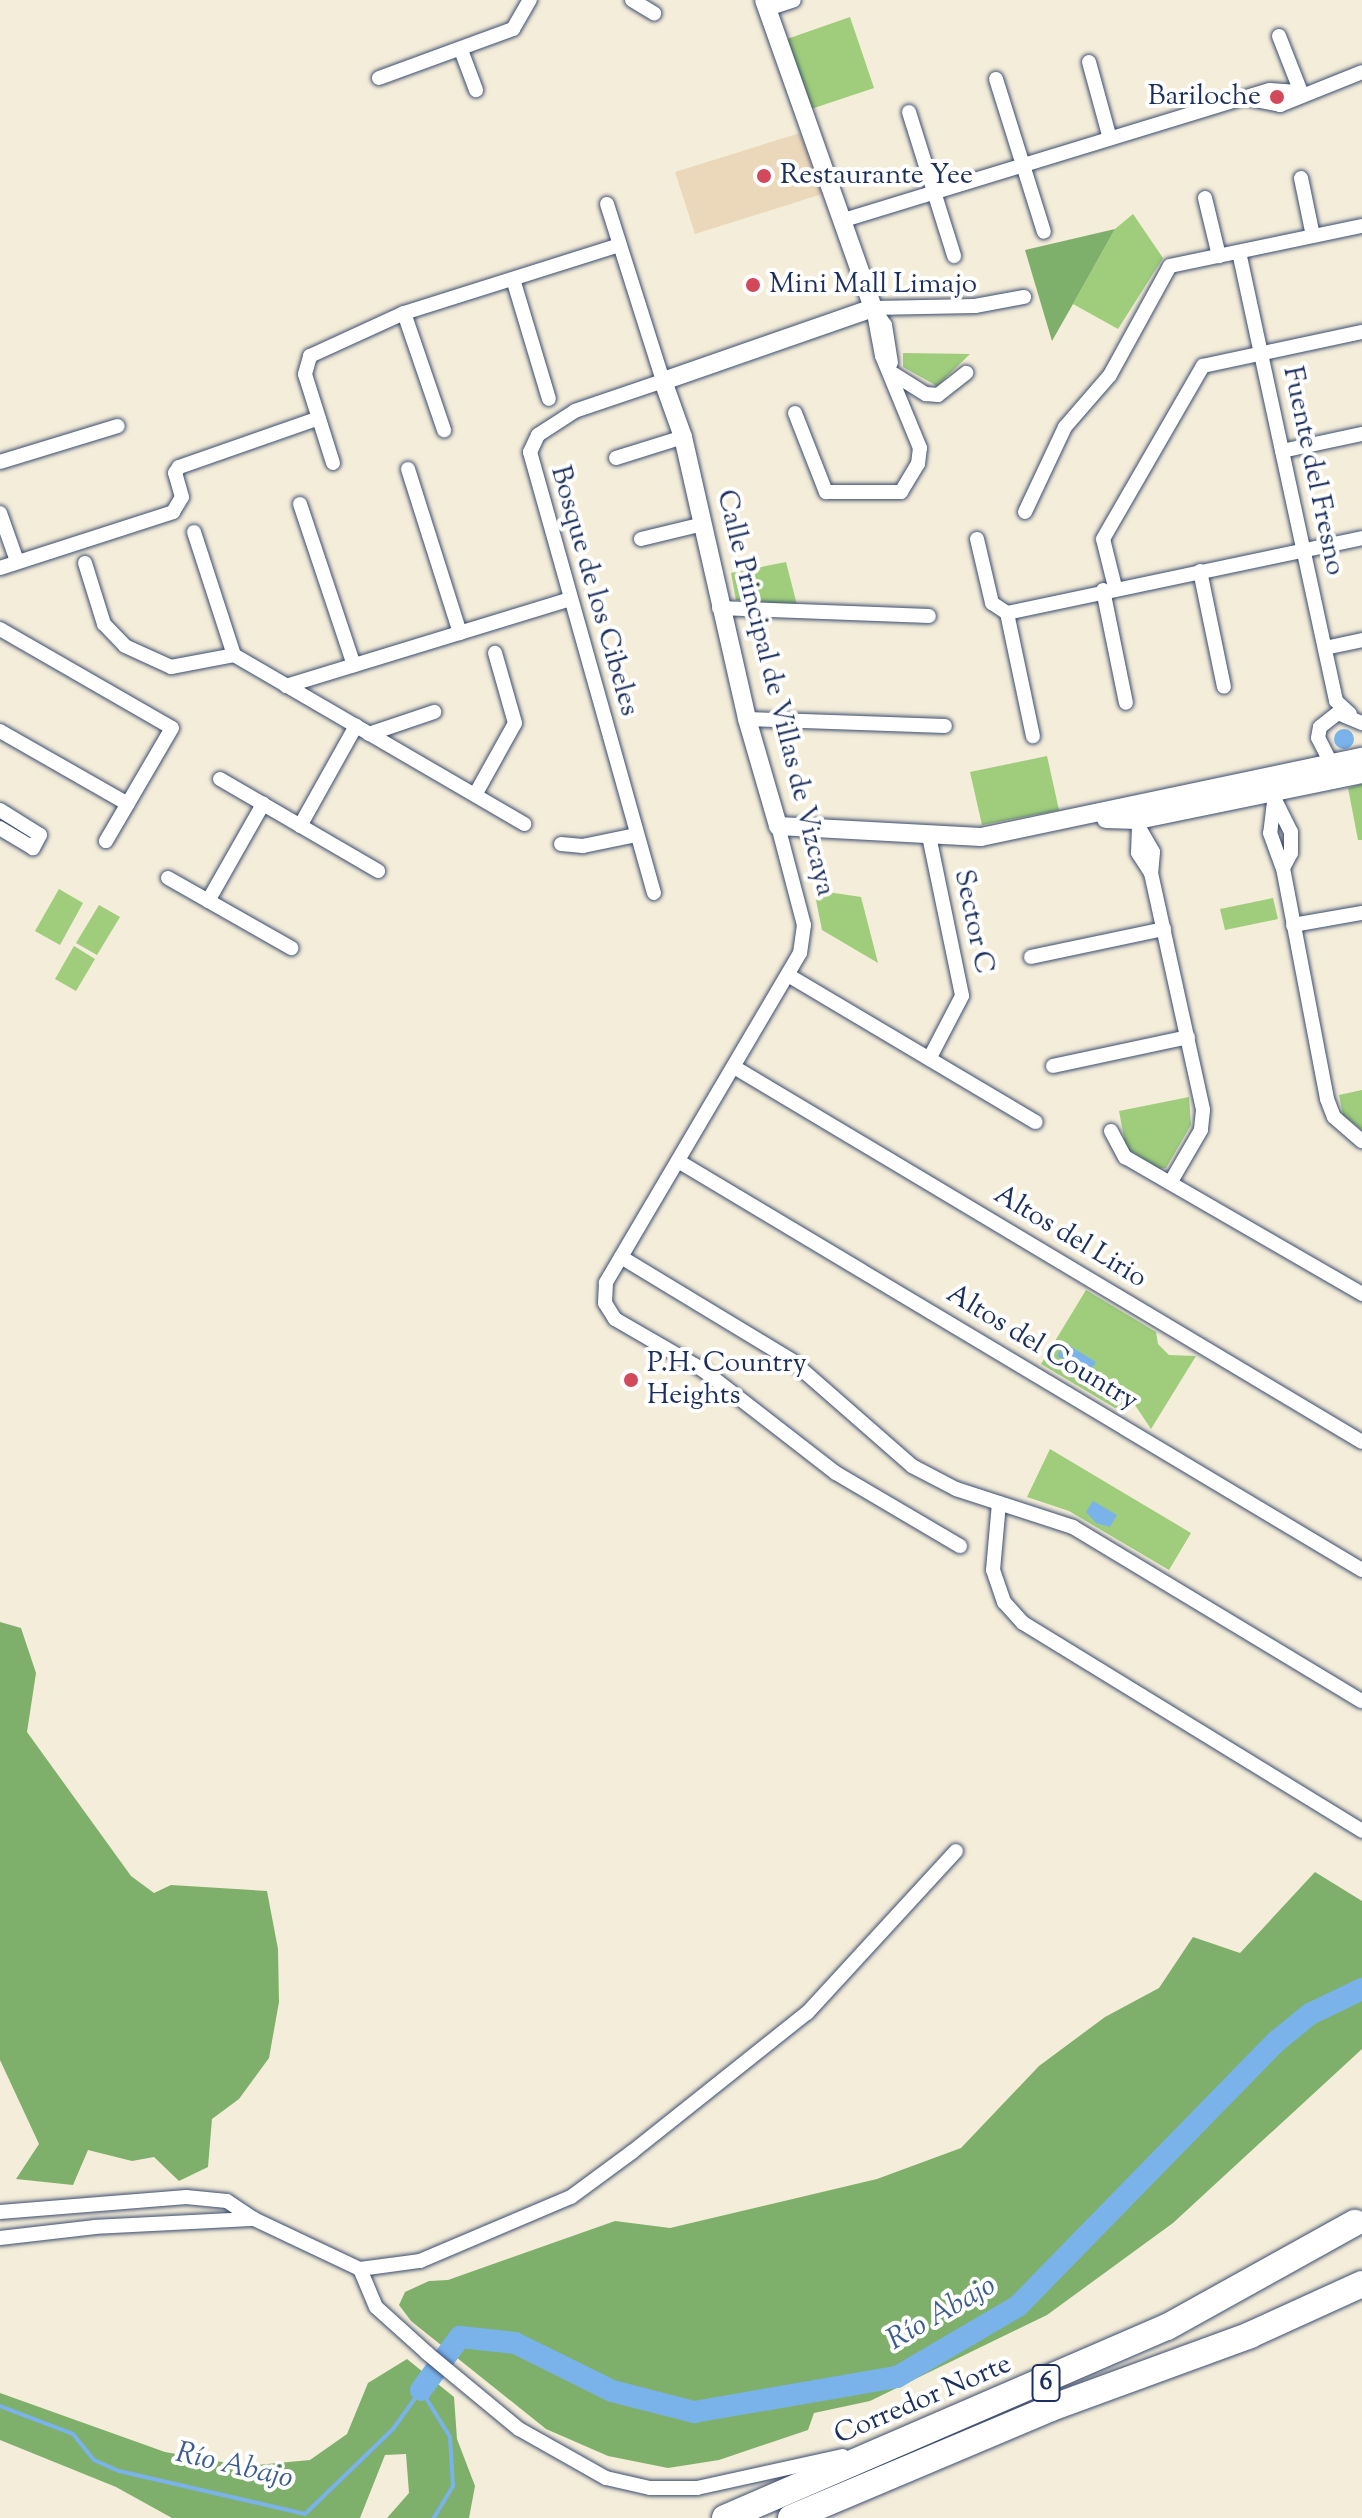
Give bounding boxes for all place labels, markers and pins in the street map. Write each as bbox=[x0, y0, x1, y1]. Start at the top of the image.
place label: Bariloche bbox=[1148, 80, 1261, 114]
marker: Bariloche bbox=[1268, 88, 1286, 106]
place label: Restaurante Yee bbox=[780, 159, 973, 193]
marker: Restaurante Yee bbox=[755, 167, 773, 185]
place label: Mini Mall Limajo bbox=[769, 268, 977, 302]
marker: Mini Mall Limajo bbox=[744, 276, 762, 294]
place label: P.H. Country Heights bbox=[647, 1347, 807, 1413]
marker: P.H. Country Heights bbox=[622, 1371, 640, 1389]

